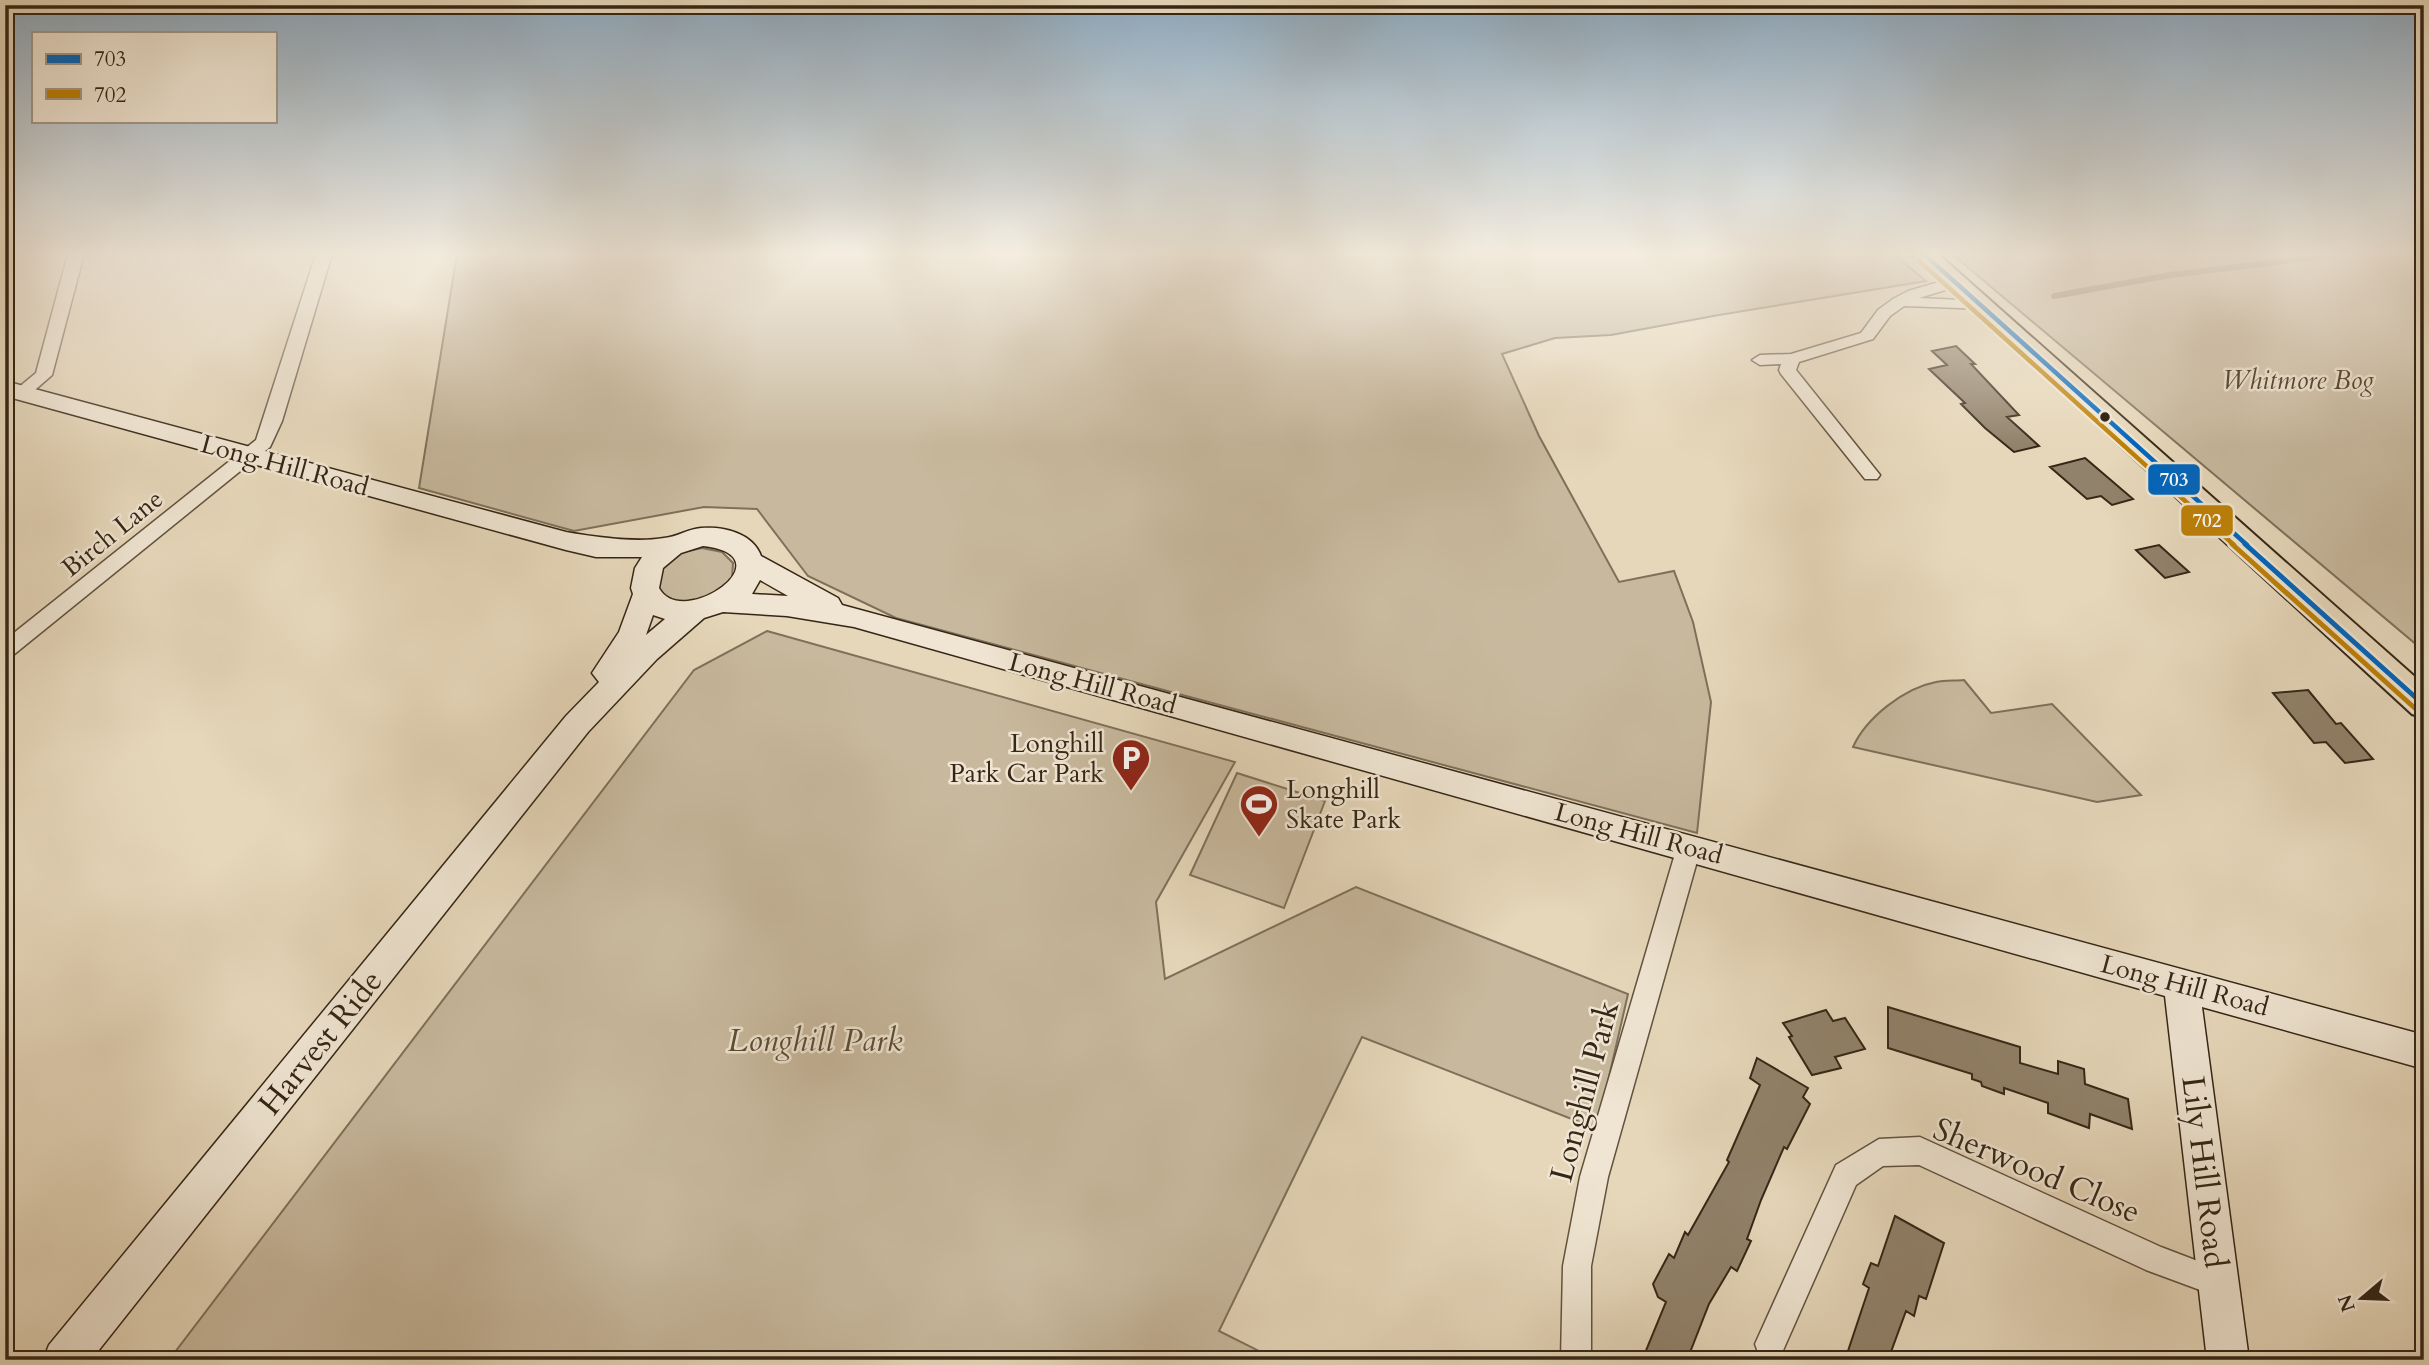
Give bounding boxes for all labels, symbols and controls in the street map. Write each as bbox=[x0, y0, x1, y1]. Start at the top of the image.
legend bbox=[32, 32, 276, 122]
text: 703 bbox=[94, 45, 126, 74]
text: 702 bbox=[94, 81, 127, 110]
park label: Whitmore Bog bbox=[2222, 363, 2374, 398]
unlabelled marker bbox=[2098, 410, 2112, 424]
street label: Long Hill Road bbox=[197, 426, 373, 505]
line badge: 703 bbox=[2147, 463, 2201, 496]
text: 703 bbox=[2159, 467, 2189, 493]
street label: Birch Lane bbox=[54, 482, 170, 585]
line badge: 702 bbox=[2180, 504, 2234, 537]
text: 702 bbox=[2192, 508, 2222, 534]
street label: Long Hill Road bbox=[1005, 644, 1181, 723]
place label: Longhill Park Car Park bbox=[949, 726, 1104, 791]
parking icon: Longhill Park Car Park bbox=[1110, 737, 1152, 792]
place label: Longhill Skate Park bbox=[1286, 772, 1401, 837]
sports icon: Longhill Skate Park bbox=[1238, 783, 1280, 838]
street label: Long Hill Road bbox=[1551, 794, 1727, 873]
street label: Long Hill Road bbox=[2097, 946, 2273, 1025]
street label: Harvest Ride bbox=[249, 961, 393, 1125]
street label: Longhill Park bbox=[1540, 996, 1630, 1187]
park label: Longhill Park bbox=[728, 1019, 903, 1063]
street label: Lily Hill Road bbox=[2170, 1074, 2238, 1271]
street label: Sherwood Close bbox=[1926, 1108, 2147, 1234]
north arrow bbox=[2328, 1264, 2398, 1334]
text: N bbox=[2332, 1291, 2362, 1315]

